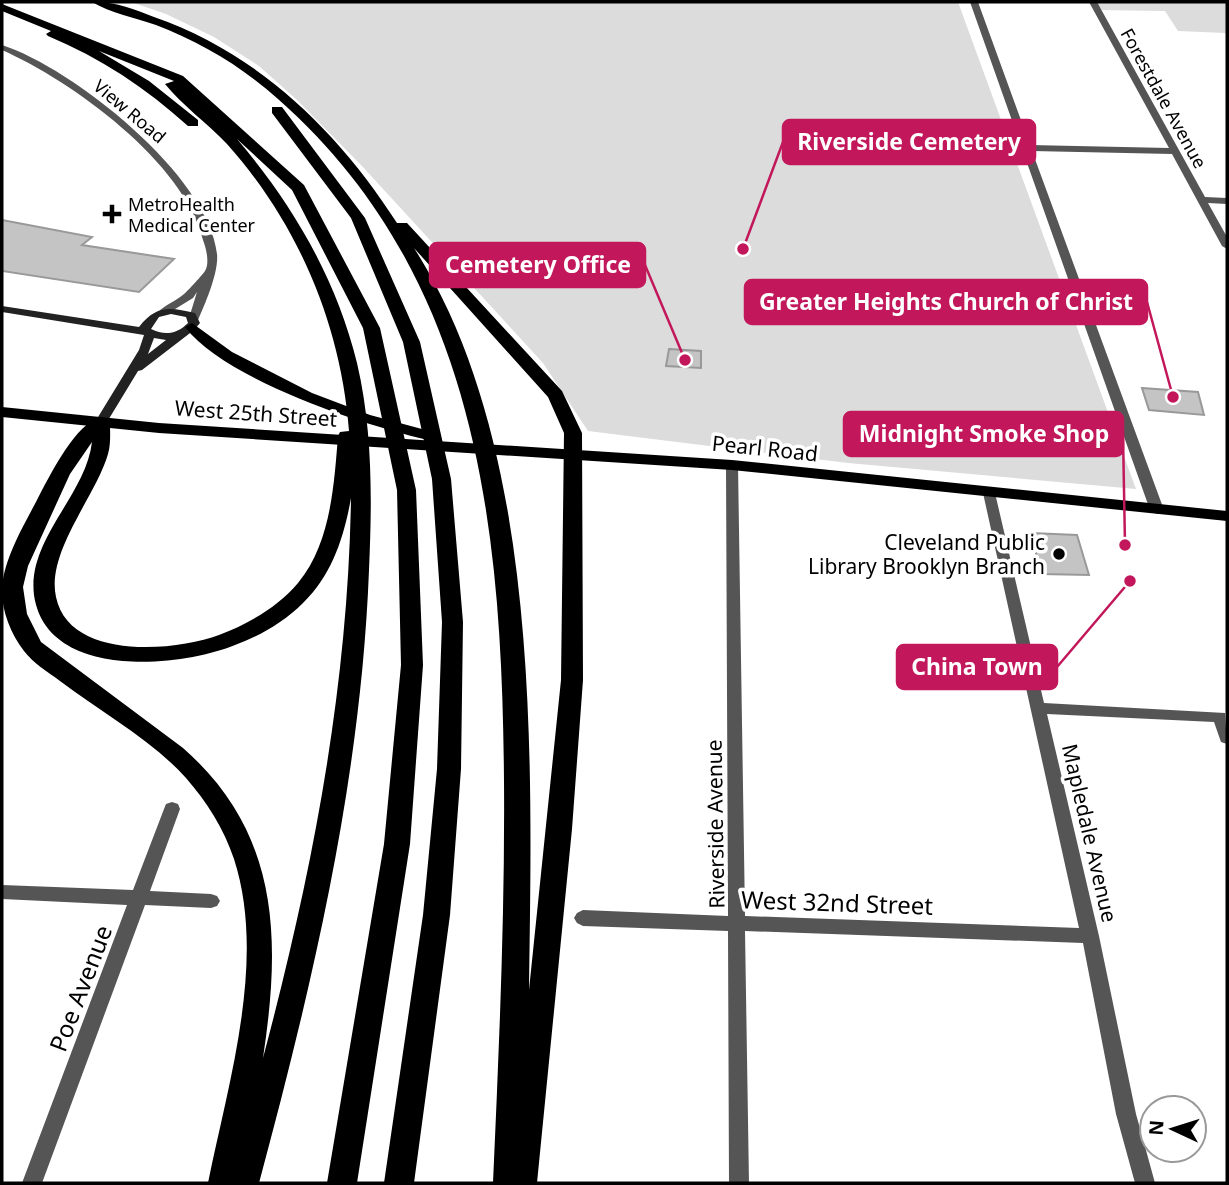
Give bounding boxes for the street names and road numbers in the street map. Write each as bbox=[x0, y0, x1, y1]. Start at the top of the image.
street label: Forestdale Avenue bbox=[1116, 24, 1212, 172]
street label: View Road bbox=[89, 74, 171, 148]
street label: West 25th Street bbox=[174, 393, 339, 433]
street label: Pearl Road bbox=[711, 429, 819, 467]
street label: Riverside Avenue bbox=[700, 739, 730, 909]
street label: Mapledale Avenue bbox=[1056, 741, 1124, 925]
street label: West 32nd Street bbox=[740, 882, 934, 922]
street label: Poe Avenue bbox=[41, 920, 119, 1056]

